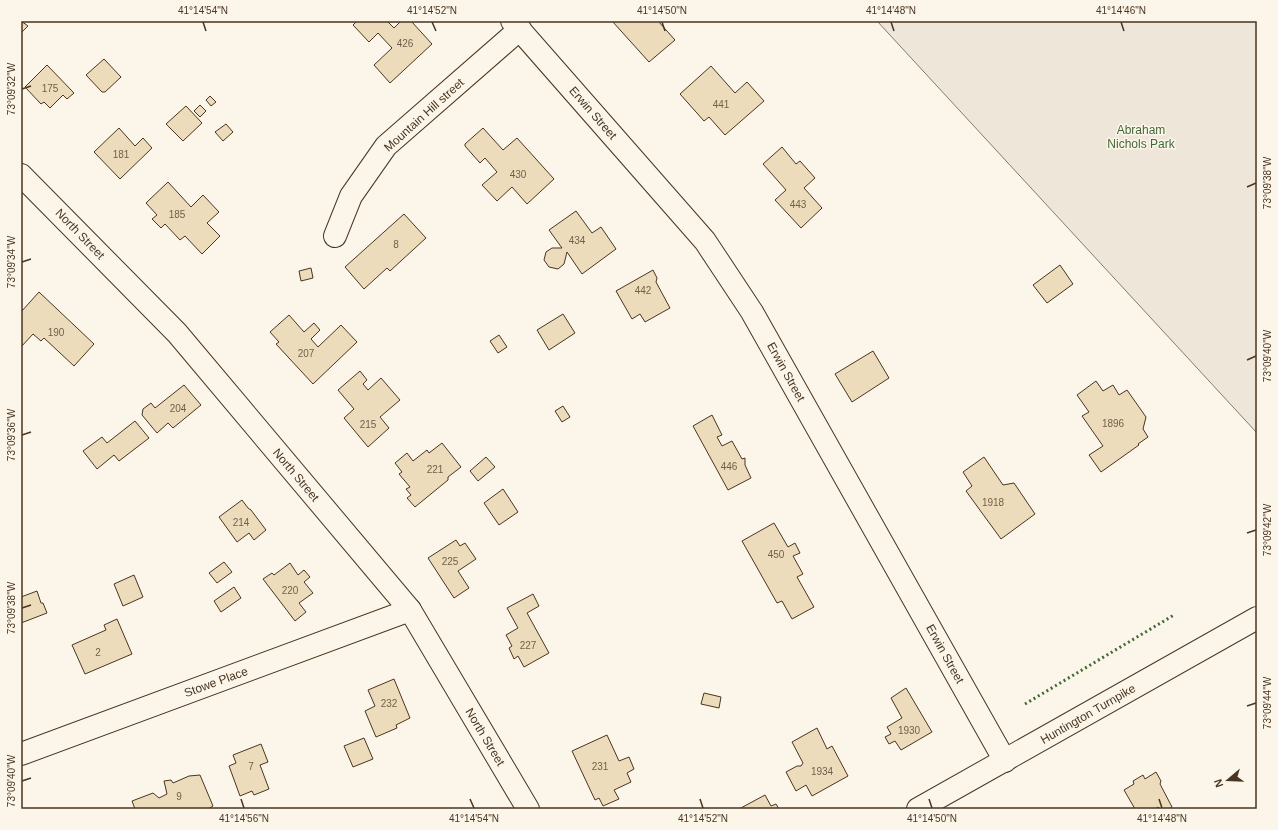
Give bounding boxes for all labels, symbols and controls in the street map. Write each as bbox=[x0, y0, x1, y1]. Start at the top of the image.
text: 41°14'54"N bbox=[178, 5, 228, 16]
text: 41°14'52"N bbox=[407, 5, 457, 16]
text: 41°14'50"N bbox=[637, 5, 687, 16]
text: 41°14'48"N bbox=[866, 5, 916, 16]
text: 41°14'46"N bbox=[1096, 5, 1146, 16]
house number: 426 bbox=[397, 38, 414, 49]
text: 73°09'32"W bbox=[6, 62, 17, 115]
street label: Mountain Hill street bbox=[381, 75, 467, 155]
house number: 175 bbox=[42, 83, 59, 94]
street label: Erwin Street bbox=[566, 84, 620, 143]
house number: 441 bbox=[713, 99, 730, 110]
park label: Abraham Nichols Park bbox=[1107, 123, 1176, 151]
house number: 181 bbox=[113, 149, 130, 160]
text: 73°09'38"W bbox=[1262, 156, 1273, 209]
house number: 430 bbox=[510, 169, 527, 180]
house number: 443 bbox=[790, 199, 807, 210]
street label: North Street bbox=[52, 206, 108, 263]
house number: 185 bbox=[169, 209, 186, 220]
text: 73°09'34"W bbox=[6, 235, 17, 288]
house number: 434 bbox=[569, 235, 586, 246]
house number: 8 bbox=[393, 239, 399, 250]
house number: 442 bbox=[635, 285, 652, 296]
house number: 190 bbox=[48, 327, 65, 338]
text: 73°09'40"W bbox=[1262, 329, 1273, 382]
street label: Erwin Street bbox=[764, 340, 808, 405]
house number: 207 bbox=[298, 348, 315, 359]
house number: 204 bbox=[170, 403, 187, 414]
text: 73°09'36"W bbox=[6, 408, 17, 461]
house number: 1896 bbox=[1102, 418, 1125, 429]
house number: 215 bbox=[360, 419, 377, 430]
street label: North Street bbox=[270, 446, 323, 505]
house number: 446 bbox=[721, 461, 738, 472]
house number: 221 bbox=[427, 464, 444, 475]
house number: 1918 bbox=[982, 497, 1005, 508]
text: 73°09'42"W bbox=[1262, 503, 1273, 556]
house number: 214 bbox=[233, 517, 250, 528]
house number: 450 bbox=[768, 549, 785, 560]
house number: 225 bbox=[442, 556, 459, 567]
text: 73°09'38"W bbox=[6, 581, 17, 634]
house number: 220 bbox=[282, 585, 299, 596]
street label: Erwin Street bbox=[923, 622, 967, 687]
house number: 227 bbox=[520, 640, 537, 651]
house number: 2 bbox=[95, 647, 101, 658]
street label: Stowe Place bbox=[182, 664, 250, 700]
text: 73°09'44"W bbox=[1262, 676, 1273, 729]
street label: Huntington Turnpike bbox=[1038, 681, 1138, 747]
house number: 232 bbox=[381, 698, 398, 709]
street label: North Street bbox=[462, 706, 508, 769]
house number: 1930 bbox=[898, 725, 921, 736]
text: 73°09'40"W bbox=[6, 754, 17, 807]
north arrow bbox=[1208, 760, 1248, 800]
house number: 7 bbox=[248, 761, 254, 772]
house number: 231 bbox=[592, 761, 609, 772]
house number: 1934 bbox=[811, 766, 834, 777]
text: N bbox=[1212, 777, 1226, 789]
house number: 9 bbox=[176, 791, 182, 802]
text: 41°14'56"N bbox=[219, 813, 269, 824]
text: 41°14'54"N bbox=[449, 813, 499, 824]
text: 41°14'52"N bbox=[678, 813, 728, 824]
text: 41°14'50"N bbox=[907, 813, 957, 824]
text: 41°14'48"N bbox=[1137, 813, 1187, 824]

